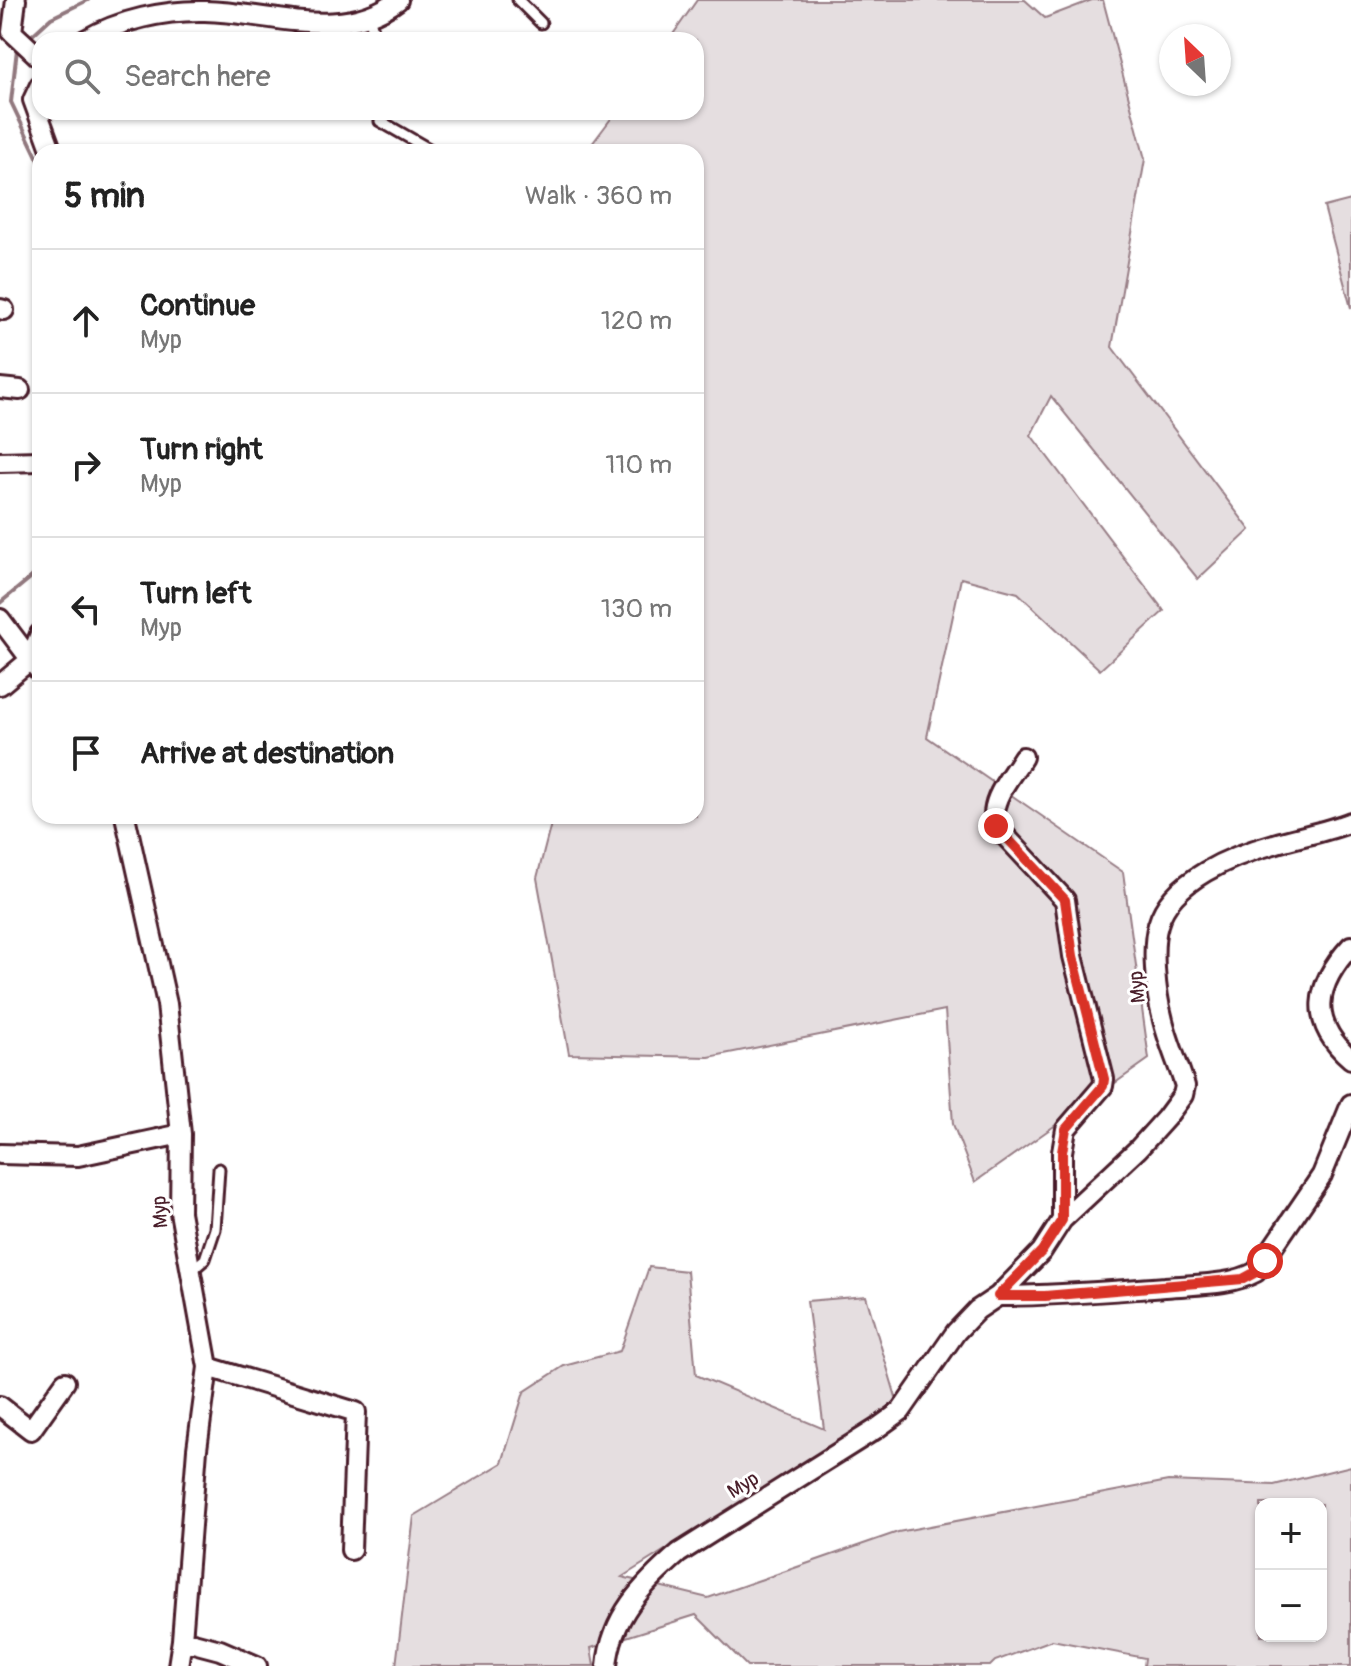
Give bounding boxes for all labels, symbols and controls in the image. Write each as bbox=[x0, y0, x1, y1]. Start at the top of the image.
north arrow bbox=[1159, 24, 1231, 96]
search box bbox=[32, 32, 704, 120]
icon: search bbox=[60, 54, 104, 98]
text: Search here bbox=[124, 58, 271, 95]
text: 5 min bbox=[64, 175, 145, 218]
text: Walk · 360 m bbox=[525, 180, 672, 212]
text: Continue bbox=[140, 287, 255, 324]
icon: ahead bbox=[64, 299, 108, 343]
text: 120 m bbox=[601, 305, 672, 337]
text: Мур bbox=[140, 324, 182, 356]
text: Turn right bbox=[140, 431, 263, 468]
icon: right bbox=[64, 443, 108, 487]
text: 110 m bbox=[605, 449, 672, 481]
text: Мур bbox=[140, 468, 182, 500]
text: Turn left bbox=[140, 575, 251, 612]
icon: left bbox=[64, 587, 108, 631]
text: 130 m bbox=[601, 593, 672, 625]
text: Мур bbox=[140, 612, 182, 644]
icon: arrive bbox=[64, 731, 108, 775]
text: Arrive at destination bbox=[140, 735, 394, 772]
route end bbox=[978, 808, 1014, 844]
street label: Мур bbox=[1123, 970, 1151, 1004]
street label: Мур bbox=[146, 1195, 174, 1229]
route start bbox=[1247, 1243, 1283, 1279]
street label: Мур bbox=[723, 1466, 763, 1504]
map controls bbox=[1255, 1498, 1327, 1642]
button: + bbox=[1255, 1498, 1327, 1570]
button: − bbox=[1255, 1570, 1327, 1642]

